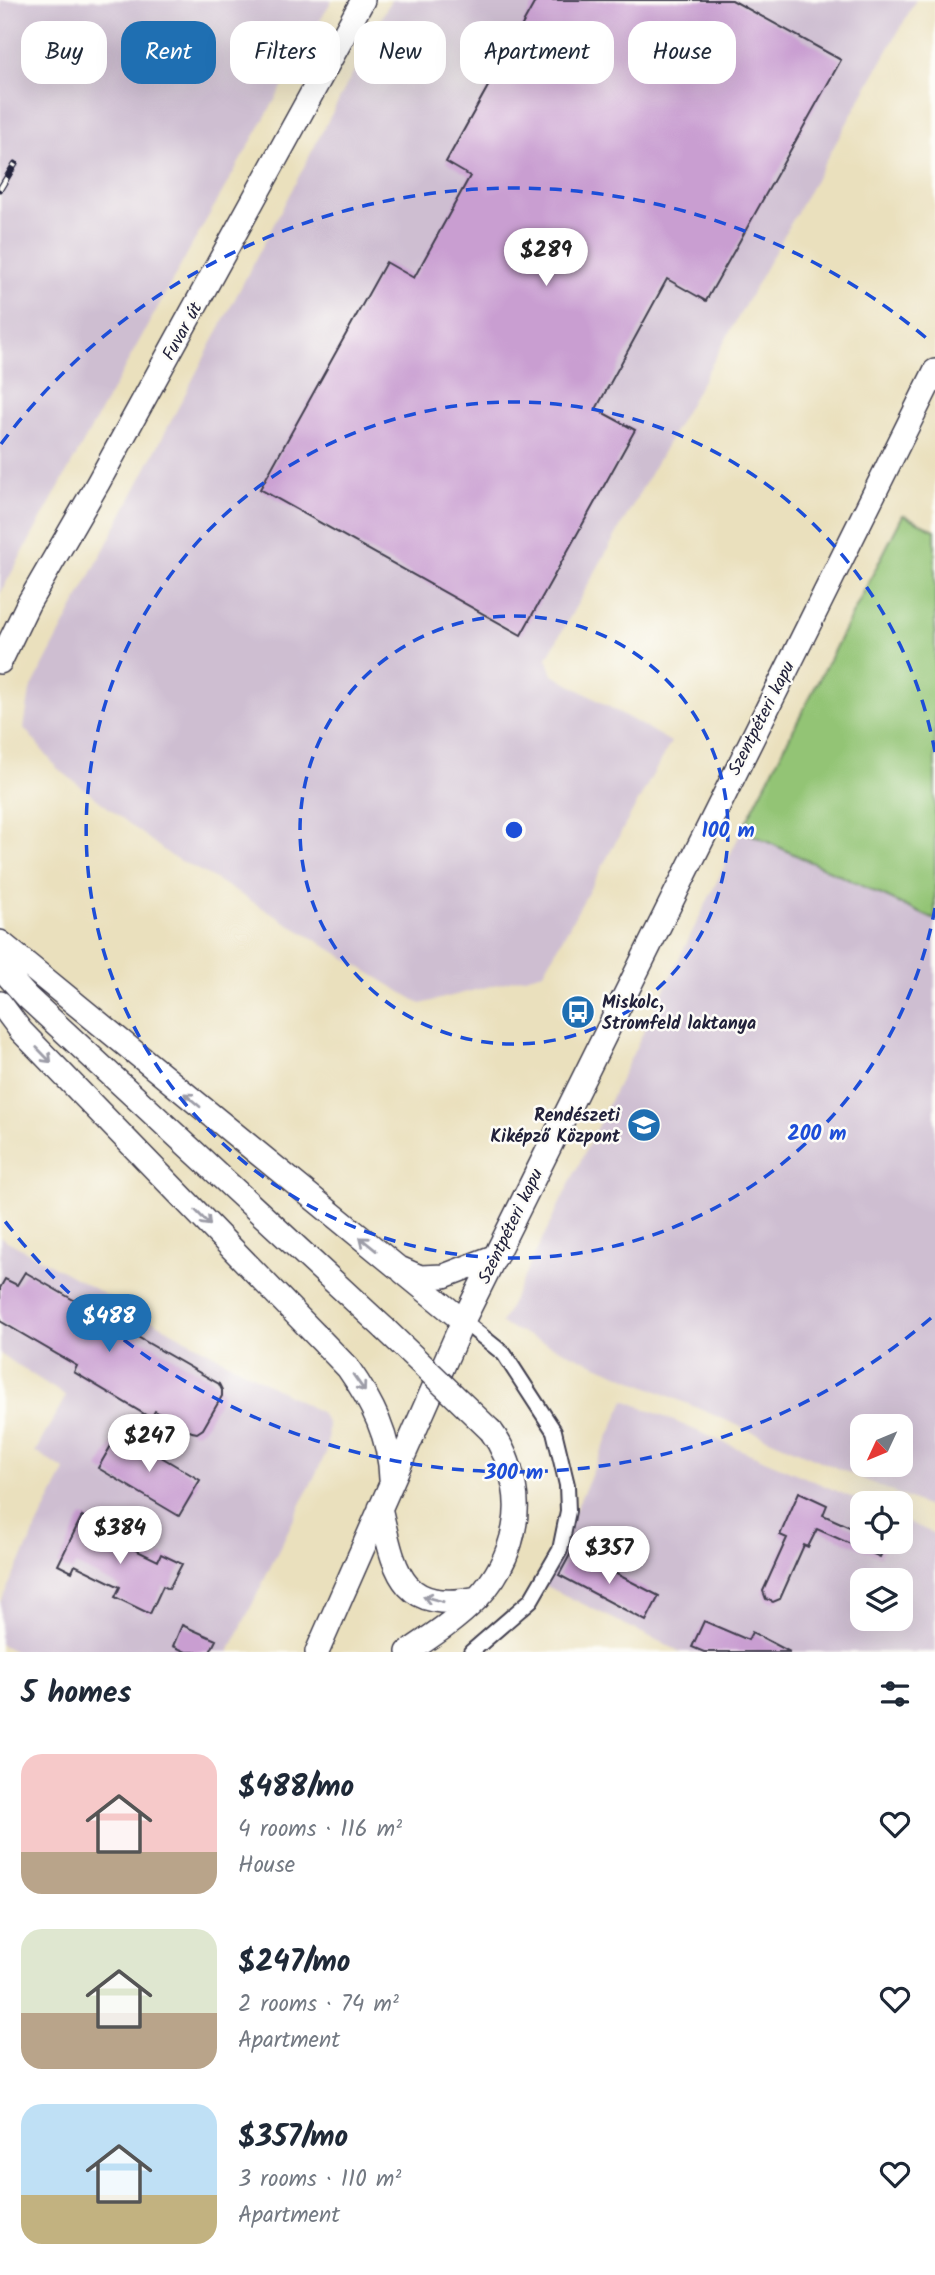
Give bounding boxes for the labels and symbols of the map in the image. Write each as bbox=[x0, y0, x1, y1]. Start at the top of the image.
pin: $289 bbox=[505, 229, 587, 288]
street label: Fuvar út bbox=[155, 296, 212, 366]
street label: Szentpéteri kapu bbox=[721, 656, 804, 781]
text: 100 m bbox=[701, 815, 755, 848]
centre of rings bbox=[502, 818, 526, 842]
place label: Miskolc, Stromfeld laktanya bbox=[602, 989, 756, 1039]
bus stop icon: Miskolc, Stromfeld laktanya bbox=[559, 993, 597, 1031]
one-way arrow bbox=[35, 1046, 52, 1063]
one-way arrow bbox=[183, 1093, 201, 1108]
place label: Rendészeti Kiképző Központ bbox=[490, 1102, 621, 1152]
school or university icon: Rendészeti Kiképző Központ bbox=[625, 1106, 663, 1144]
text: 200 m bbox=[787, 1118, 847, 1151]
street label: Szentpéteri kapu bbox=[471, 1164, 552, 1289]
one-way arrow bbox=[194, 1209, 211, 1226]
one-way arrow bbox=[360, 1236, 378, 1252]
pin: $488 bbox=[68, 1294, 150, 1354]
one-way arrow bbox=[352, 1373, 366, 1392]
pin: $247 bbox=[108, 1414, 190, 1474]
north arrow bbox=[850, 1414, 914, 1477]
text: 300 m bbox=[484, 1457, 543, 1490]
pin: $384 bbox=[79, 1506, 161, 1566]
pin: $357 bbox=[568, 1526, 650, 1586]
one-way arrow bbox=[423, 1592, 445, 1605]

